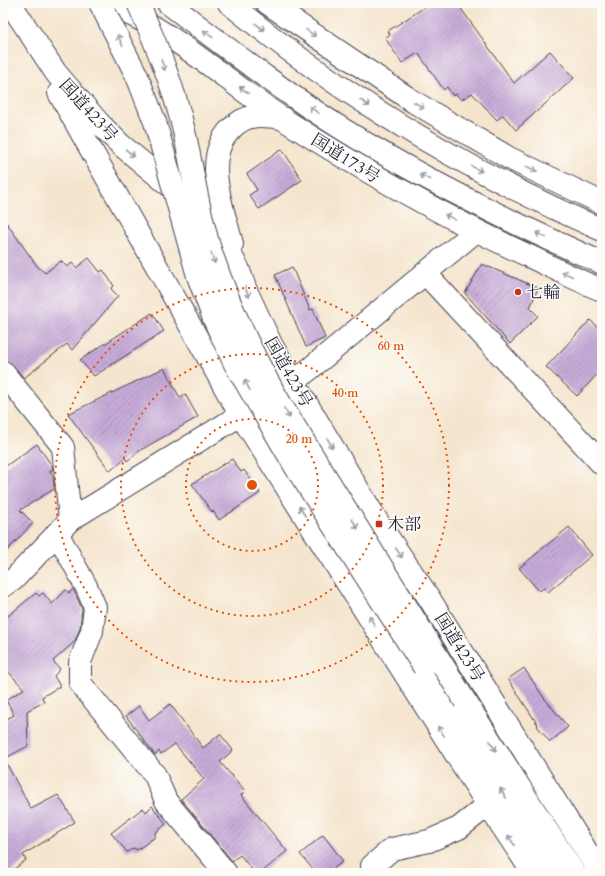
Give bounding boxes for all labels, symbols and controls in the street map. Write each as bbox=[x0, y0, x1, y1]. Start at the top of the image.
one-way arrow bbox=[254, 22, 265, 31]
one-way arrow bbox=[203, 29, 214, 38]
one-way arrow bbox=[305, 29, 316, 37]
one-way arrow bbox=[116, 35, 123, 47]
one-way arrow bbox=[160, 59, 168, 71]
street label: 国道423号 bbox=[54, 74, 123, 147]
one-way arrow bbox=[239, 86, 250, 94]
one-way arrow bbox=[359, 99, 371, 107]
one-way arrow bbox=[413, 102, 425, 110]
one-way arrow bbox=[308, 106, 319, 114]
street label: 国道173号 bbox=[307, 128, 385, 189]
one-way arrow bbox=[125, 149, 136, 157]
one-way arrow bbox=[471, 166, 483, 173]
one-way arrow bbox=[526, 166, 538, 173]
one-way arrow bbox=[419, 173, 431, 180]
one-way arrow bbox=[444, 213, 456, 220]
one-way arrow bbox=[535, 231, 547, 238]
one-way arrow bbox=[210, 252, 217, 265]
one-way arrow bbox=[561, 270, 573, 277]
place label: 七輪 bbox=[526, 281, 560, 304]
one-way arrow bbox=[244, 286, 252, 298]
marker: 七輪 bbox=[513, 287, 523, 297]
street label: 国道423号 bbox=[259, 333, 318, 411]
text: 60 m bbox=[378, 338, 405, 354]
one-way arrow bbox=[242, 379, 250, 391]
text: 40 m bbox=[332, 385, 359, 401]
one-way arrow bbox=[283, 407, 291, 419]
text: 20 m bbox=[286, 431, 313, 447]
one-way arrow bbox=[327, 437, 335, 449]
centre of rings bbox=[245, 478, 259, 492]
one-way arrow bbox=[298, 506, 306, 517]
place label: 木部 bbox=[387, 513, 421, 536]
one-way arrow bbox=[351, 518, 360, 529]
marker: 木部 bbox=[374, 519, 384, 529]
one-way arrow bbox=[395, 547, 403, 558]
street label: 国道423号 bbox=[429, 608, 490, 686]
one-way arrow bbox=[368, 616, 376, 627]
one-way arrow bbox=[437, 726, 445, 737]
one-way arrow bbox=[490, 740, 498, 752]
one-way arrow bbox=[499, 788, 507, 799]
one-way arrow bbox=[507, 835, 515, 846]

